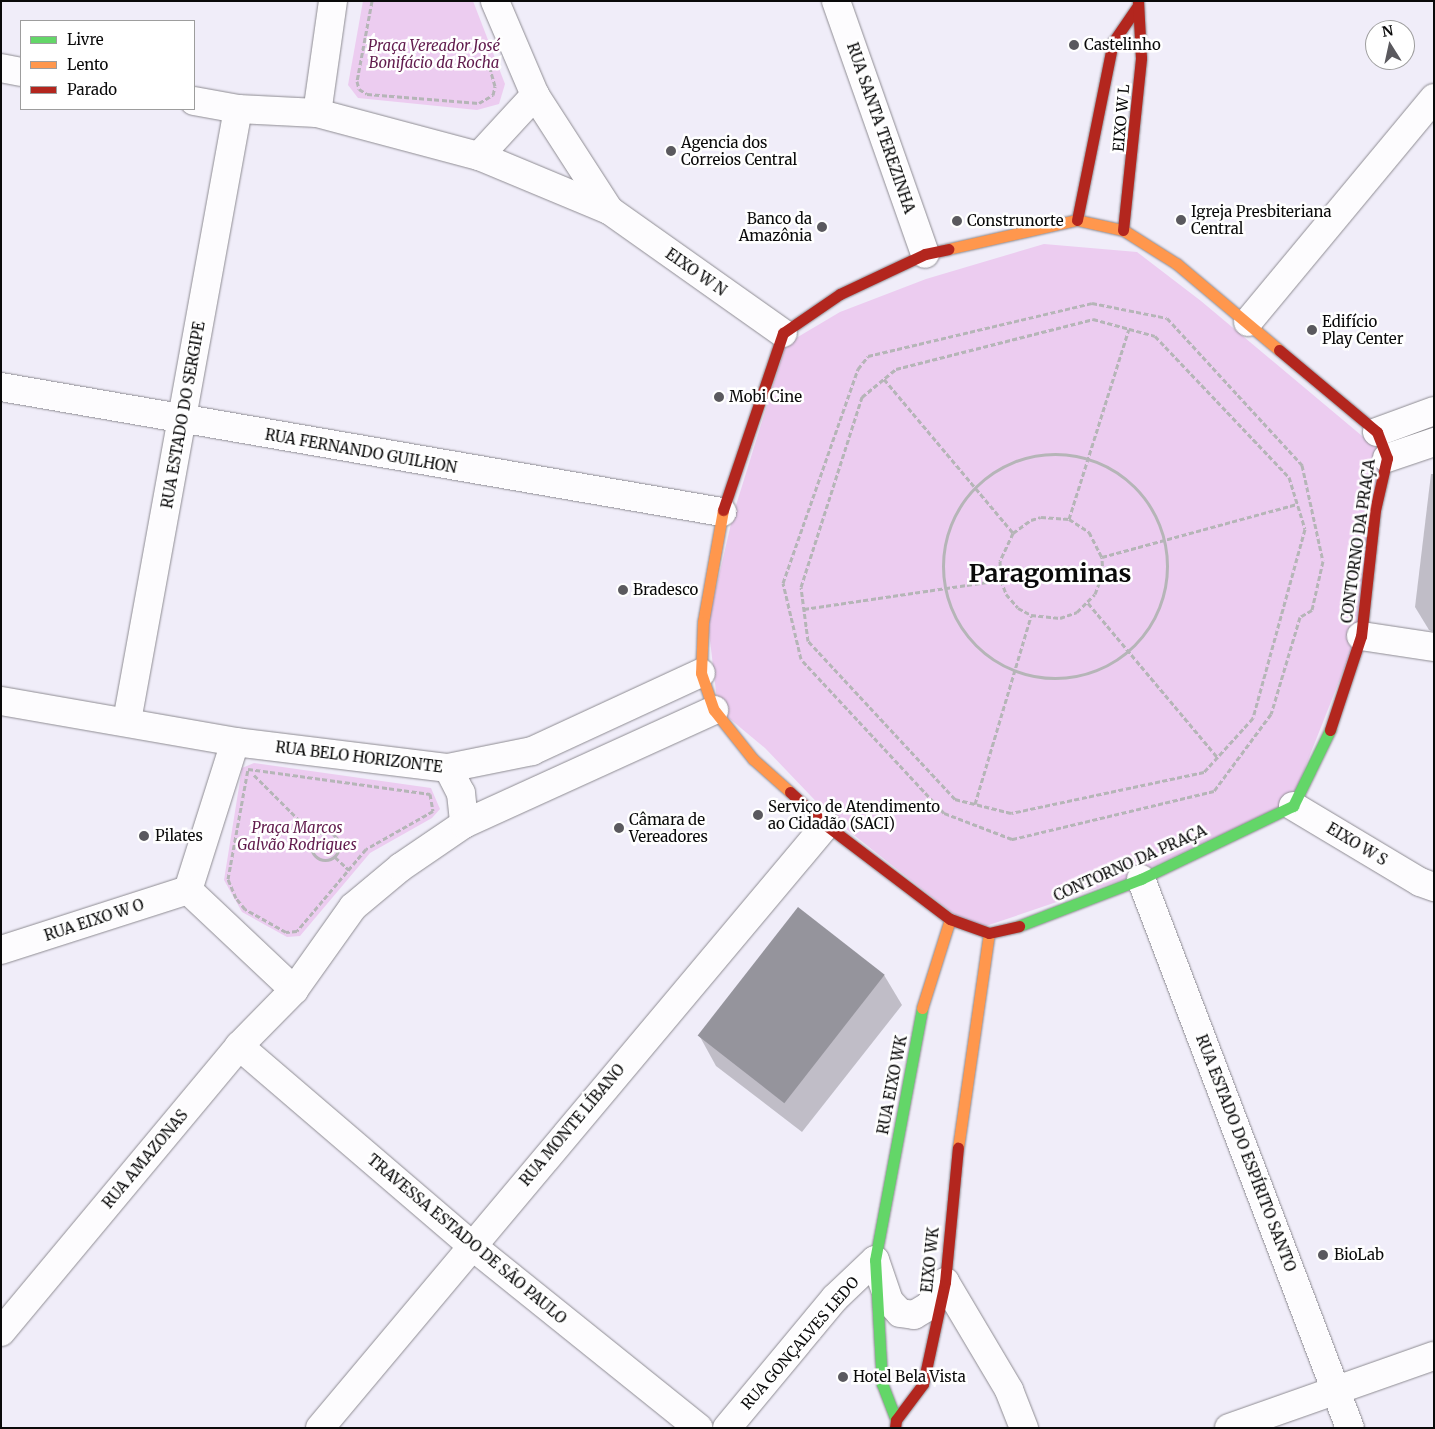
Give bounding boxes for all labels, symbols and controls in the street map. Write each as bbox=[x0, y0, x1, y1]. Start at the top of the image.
legend bbox=[20, 20, 195, 110]
north arrow bbox=[1365, 20, 1415, 70]
text: N bbox=[1381, 21, 1395, 41]
text: Livre bbox=[67, 30, 104, 49]
park label: Praça Vereador José Bonifácio da Rocha bbox=[368, 36, 500, 71]
place label: Castelinho bbox=[1084, 36, 1161, 54]
marker: Castelinho bbox=[1068, 39, 1080, 51]
street label: RUA SANTA TEREZINHA bbox=[843, 40, 919, 216]
text: Lento bbox=[67, 55, 108, 74]
text: Parado bbox=[67, 80, 117, 99]
street label: EIXO W L bbox=[1109, 83, 1133, 153]
place label: Agencia dos Correios Central bbox=[681, 133, 797, 168]
marker: Agencia dos Correios Central bbox=[665, 145, 677, 157]
place label: Igreja Presbiteriana Central bbox=[1191, 202, 1332, 237]
place label: Banco da Amazônia bbox=[739, 209, 812, 244]
place label: Construnorte bbox=[967, 212, 1064, 230]
marker: Igreja Presbiteriana Central bbox=[1175, 214, 1187, 226]
marker: Construnorte bbox=[951, 215, 963, 227]
marker: Banco da Amazônia bbox=[816, 221, 828, 233]
street label: EIXO W N bbox=[662, 245, 730, 299]
place label: Edifício Play Center bbox=[1322, 312, 1403, 347]
street label: RUA ESTADO DO SERGIPE bbox=[158, 320, 208, 510]
marker: Edifício Play Center bbox=[1306, 324, 1318, 336]
place label: Mobi Cine bbox=[729, 388, 802, 406]
marker: Mobi Cine bbox=[713, 391, 725, 403]
street label: RUA FERNANDO GUILHON bbox=[264, 425, 458, 477]
street label: CONTORNO DA PRAÇA bbox=[1338, 458, 1378, 624]
district label: Paragominas bbox=[968, 558, 1132, 588]
place label: Bradesco bbox=[633, 581, 698, 599]
marker: Bradesco bbox=[617, 584, 629, 596]
street label: RUA BELO HORIZONTE bbox=[274, 738, 444, 776]
place label: Serviço de Atendimento ao Cidadão (SACI) bbox=[768, 797, 940, 832]
marker: Serviço de Atendimento ao Cidadão (SACI) bbox=[752, 809, 764, 821]
place label: Câmara de Vereadores bbox=[629, 810, 708, 845]
park label: Praça Marcos Galvão Rodrigues bbox=[237, 818, 357, 853]
street label: EIXO W S bbox=[1324, 819, 1390, 869]
street label: CONTORNO DA PRAÇA bbox=[1051, 821, 1209, 905]
marker: Câmara de Vereadores bbox=[613, 822, 625, 834]
place label: Pilates bbox=[155, 827, 203, 845]
marker: Pilates bbox=[137, 829, 151, 843]
street label: RUA EIXO W O bbox=[42, 895, 146, 945]
street label: RUA ESTADO DO ESPÍRITO SANTO bbox=[1192, 1032, 1300, 1274]
street label: RUA EIXO WK bbox=[874, 1034, 910, 1136]
street label: RUA MONTE LÍBANO bbox=[516, 1061, 628, 1189]
street label: RUA AMAZONAS bbox=[99, 1106, 191, 1212]
street label: TRAVESSA ESTADO DE SÃO PAULO bbox=[364, 1150, 570, 1328]
street label: EIXO WK bbox=[918, 1226, 942, 1294]
place label: BioLab bbox=[1334, 1246, 1384, 1264]
marker: BioLab bbox=[1316, 1248, 1330, 1262]
street label: RUA GONÇALVES LEDO bbox=[737, 1273, 863, 1413]
place label: Hotel Bela Vista bbox=[853, 1368, 966, 1386]
marker: Hotel Bela Vista bbox=[837, 1371, 849, 1383]

